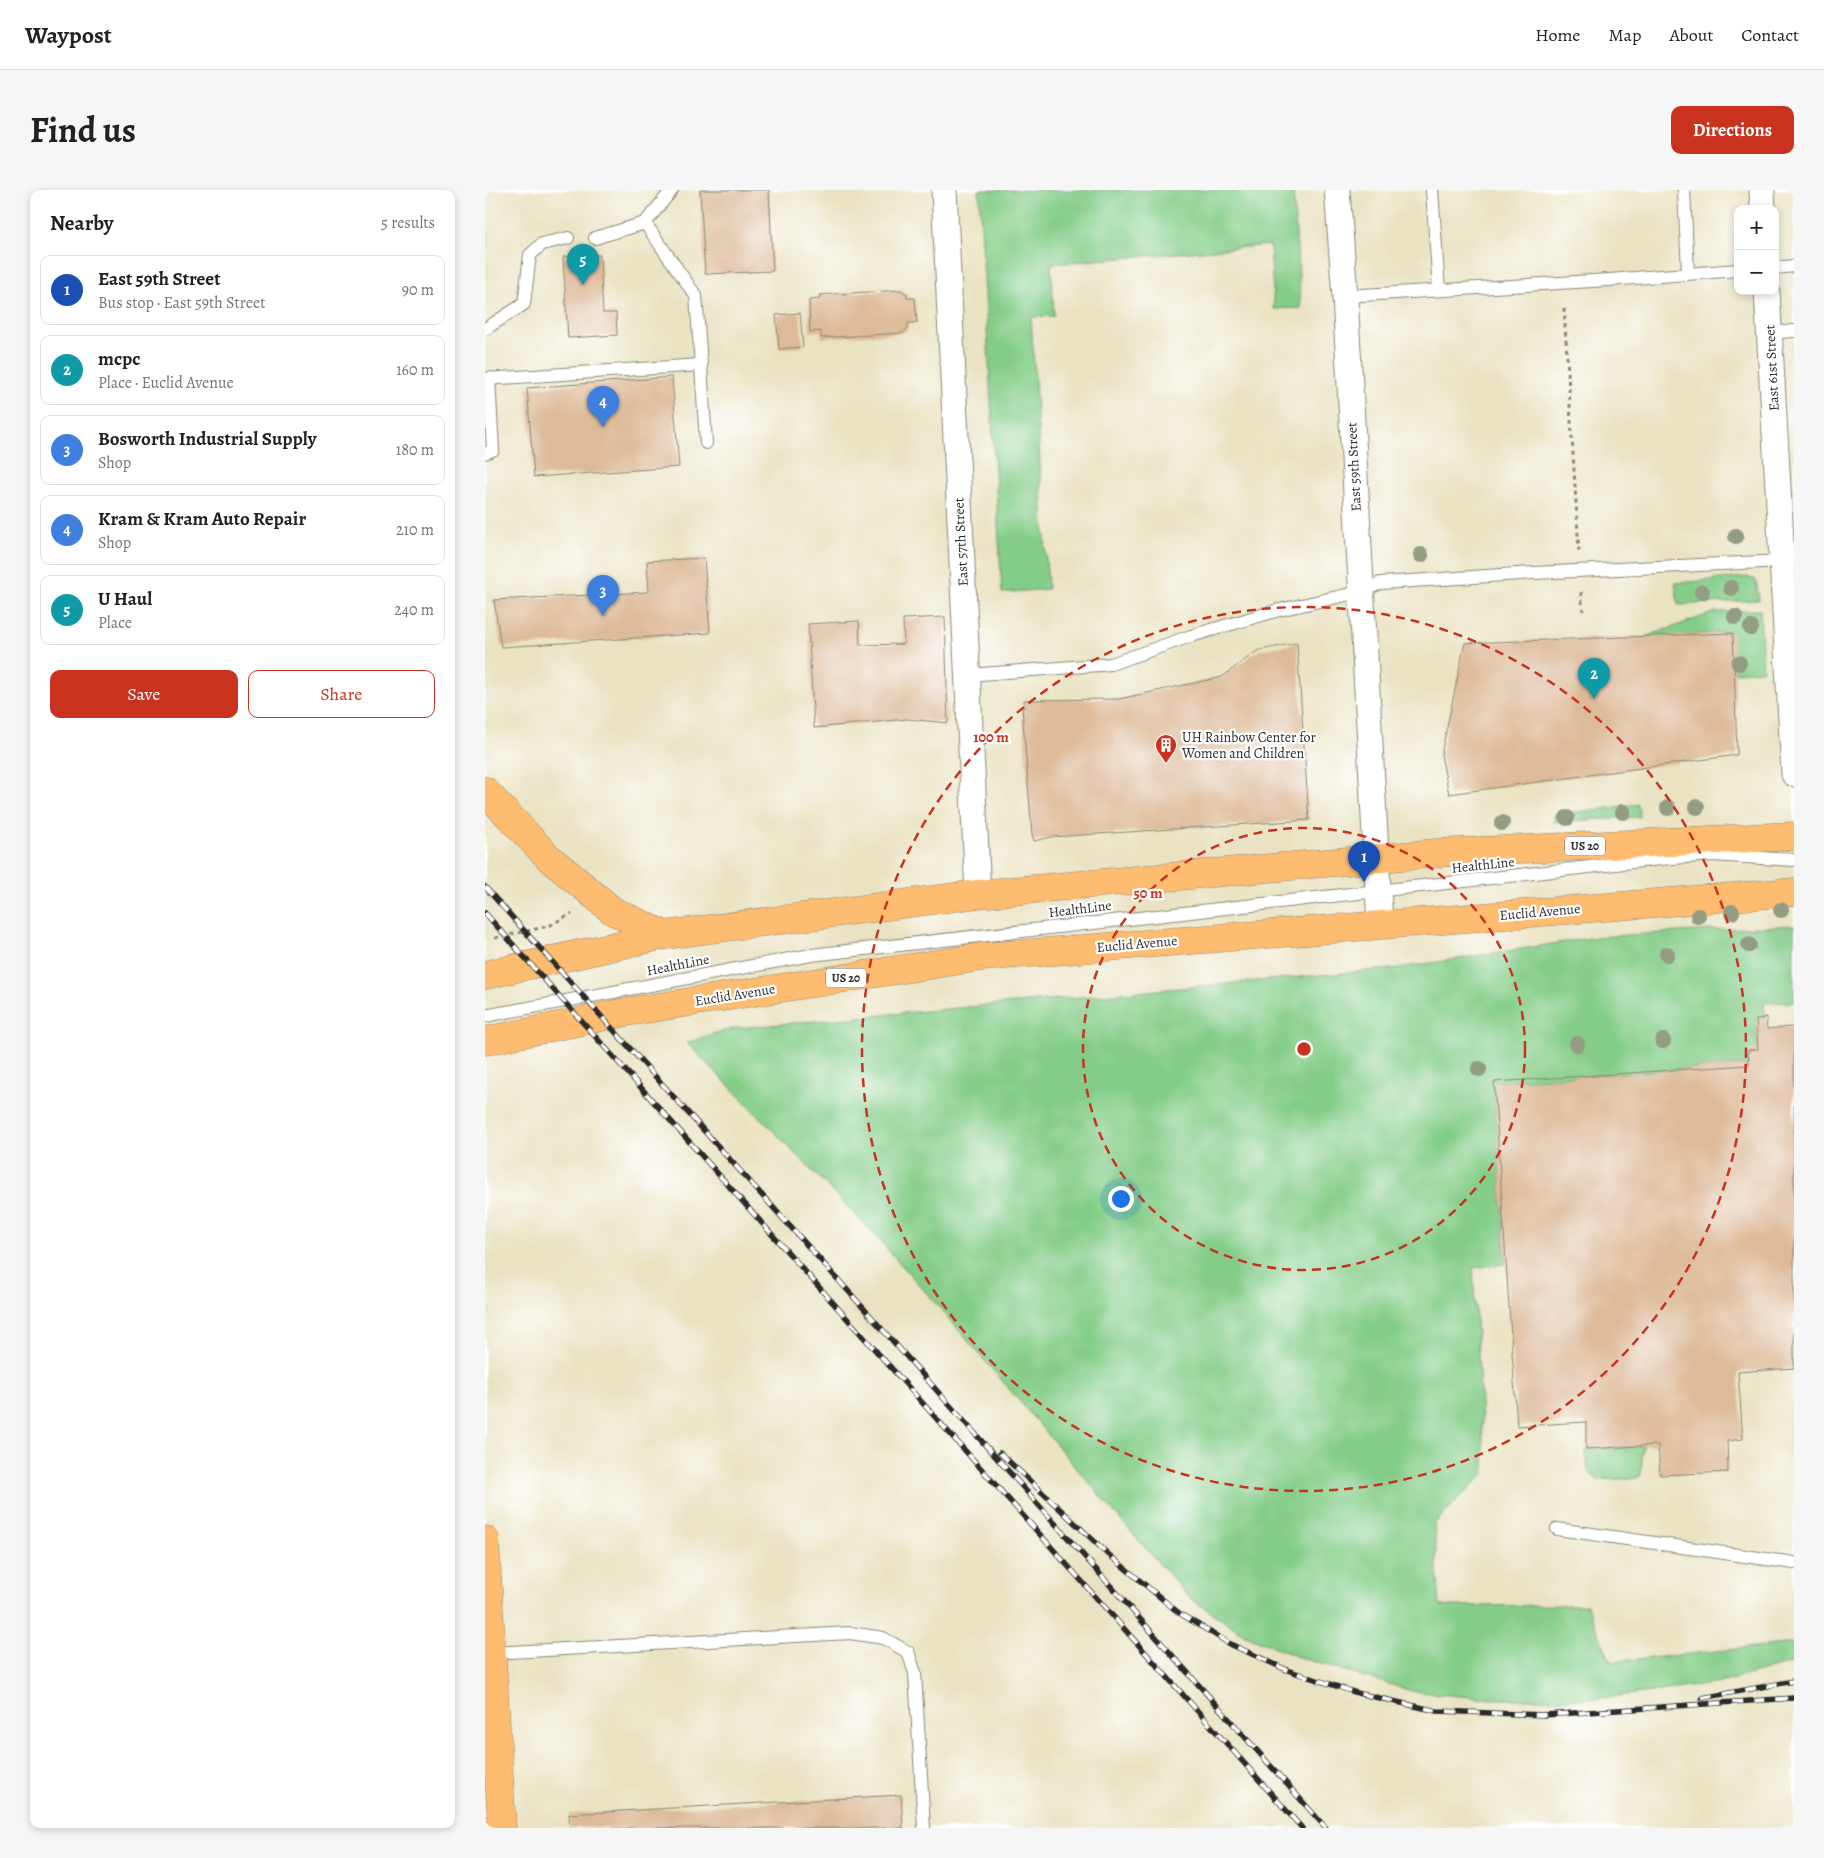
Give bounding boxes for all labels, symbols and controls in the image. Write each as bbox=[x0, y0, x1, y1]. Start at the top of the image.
text: Waypost bbox=[25, 19, 112, 51]
text: Home bbox=[1535, 23, 1580, 47]
text: Map bbox=[1608, 23, 1641, 47]
text: About bbox=[1669, 23, 1713, 47]
text: Contact bbox=[1741, 23, 1799, 47]
text: Find us bbox=[30, 106, 136, 154]
button: Directions bbox=[1671, 106, 1794, 154]
map controls bbox=[1734, 205, 1779, 295]
button: + bbox=[1734, 205, 1779, 250]
text: Nearby bbox=[50, 209, 113, 237]
text: 5 results bbox=[381, 212, 435, 234]
pin: 5 bbox=[567, 244, 599, 285]
button: − bbox=[1734, 250, 1779, 295]
text: East 59th Street bbox=[98, 266, 220, 292]
text: 1 bbox=[64, 279, 70, 301]
text: 90 m bbox=[402, 279, 434, 301]
text: Bus stop · East 59th Street bbox=[98, 292, 265, 314]
street label: East 61st Street bbox=[1760, 324, 1784, 412]
text: mcpc bbox=[98, 346, 141, 372]
text: 2 bbox=[63, 359, 71, 381]
text: 160 m bbox=[396, 359, 434, 381]
text: Place · Euclid Avenue bbox=[98, 372, 234, 394]
pin: 4 bbox=[587, 386, 619, 427]
street label: East 59th Street bbox=[1342, 422, 1366, 512]
text: Bosworth Industrial Supply bbox=[98, 426, 316, 452]
text: 3 bbox=[64, 439, 70, 461]
text: 180 m bbox=[396, 439, 434, 461]
text: Shop bbox=[98, 452, 131, 474]
street label: East 57th Street bbox=[949, 497, 973, 587]
text: Kram & Kram Auto Repair bbox=[98, 506, 306, 532]
text: 4 bbox=[63, 519, 71, 541]
text: 210 m bbox=[396, 519, 434, 541]
text: Shop bbox=[98, 532, 131, 554]
pin: 3 bbox=[587, 575, 619, 616]
text: U Haul bbox=[98, 586, 152, 612]
text: 5 bbox=[64, 599, 70, 621]
text: 240 m bbox=[394, 599, 434, 621]
text: Place bbox=[98, 612, 132, 634]
pin: 2 bbox=[1578, 658, 1610, 699]
button: Save bbox=[50, 670, 238, 718]
button: Share bbox=[248, 670, 435, 718]
text: 100 m bbox=[973, 727, 1009, 747]
place label: UH Rainbow Center for Women and Children bbox=[1181, 728, 1317, 763]
building icon: UH Rainbow Center for Women and Children bbox=[1154, 733, 1178, 764]
road number: US 20 bbox=[1565, 836, 1605, 856]
pin: 1 bbox=[1348, 841, 1380, 882]
street label: HealthLine bbox=[1451, 852, 1515, 878]
text: 50 m bbox=[1133, 883, 1163, 903]
street label: HealthLine bbox=[1047, 896, 1113, 922]
street label: Euclid Avenue bbox=[1499, 899, 1581, 925]
street label: Euclid Avenue bbox=[1096, 931, 1178, 957]
street label: HealthLine bbox=[645, 950, 711, 980]
road number: US 20 bbox=[826, 968, 866, 988]
street label: Euclid Avenue bbox=[694, 979, 776, 1011]
centre of rings bbox=[1295, 1040, 1313, 1058]
your location bbox=[1108, 1186, 1134, 1212]

